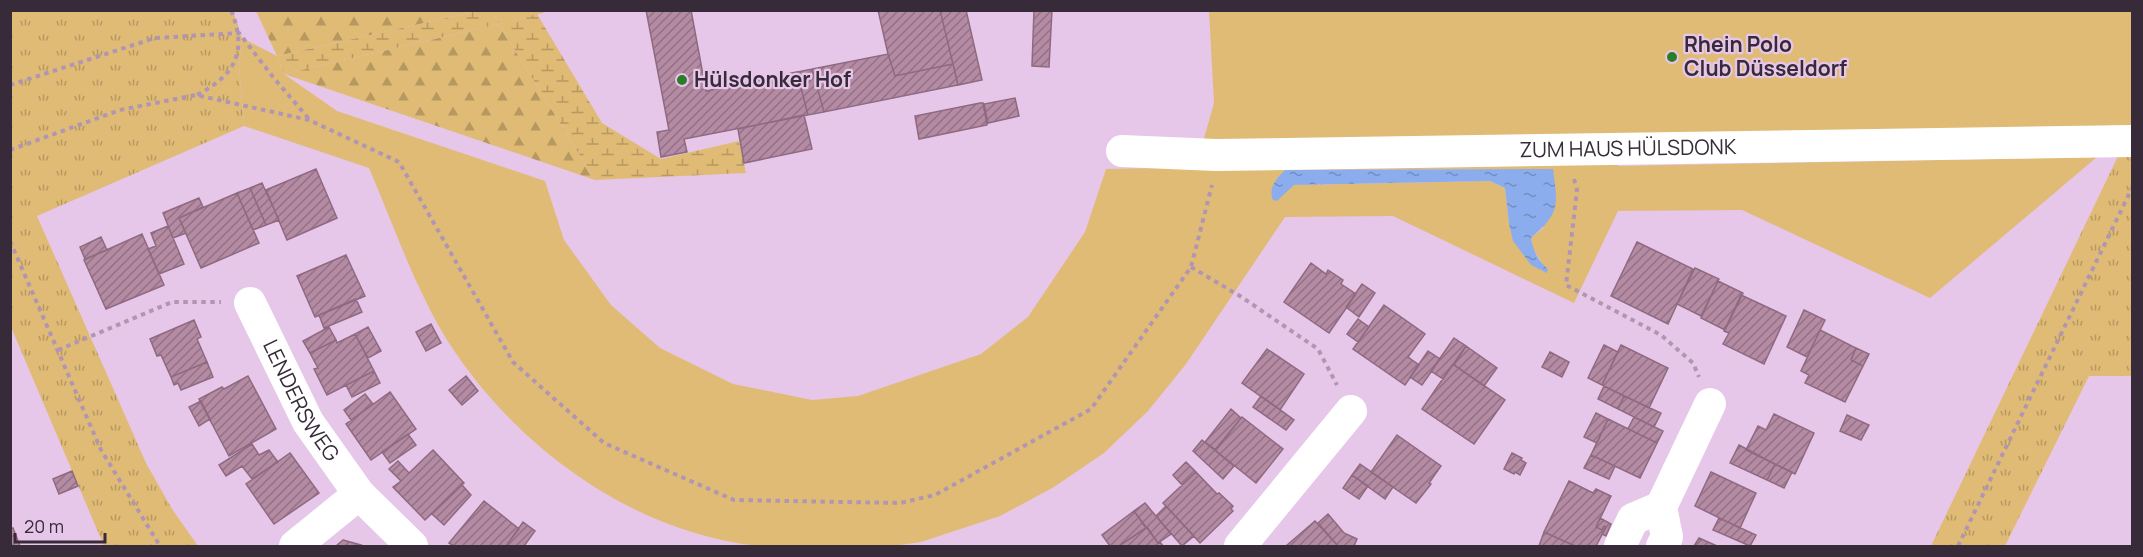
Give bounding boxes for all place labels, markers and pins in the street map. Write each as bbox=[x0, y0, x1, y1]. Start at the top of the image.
place label: Rhein Polo Club Düsseldorf bbox=[1684, 30, 1847, 82]
marker: Rhein Polo Club Düsseldorf bbox=[1665, 50, 1679, 64]
place label: Hülsdonker Hof bbox=[694, 65, 851, 93]
marker: Hülsdonker Hof bbox=[675, 73, 689, 87]

